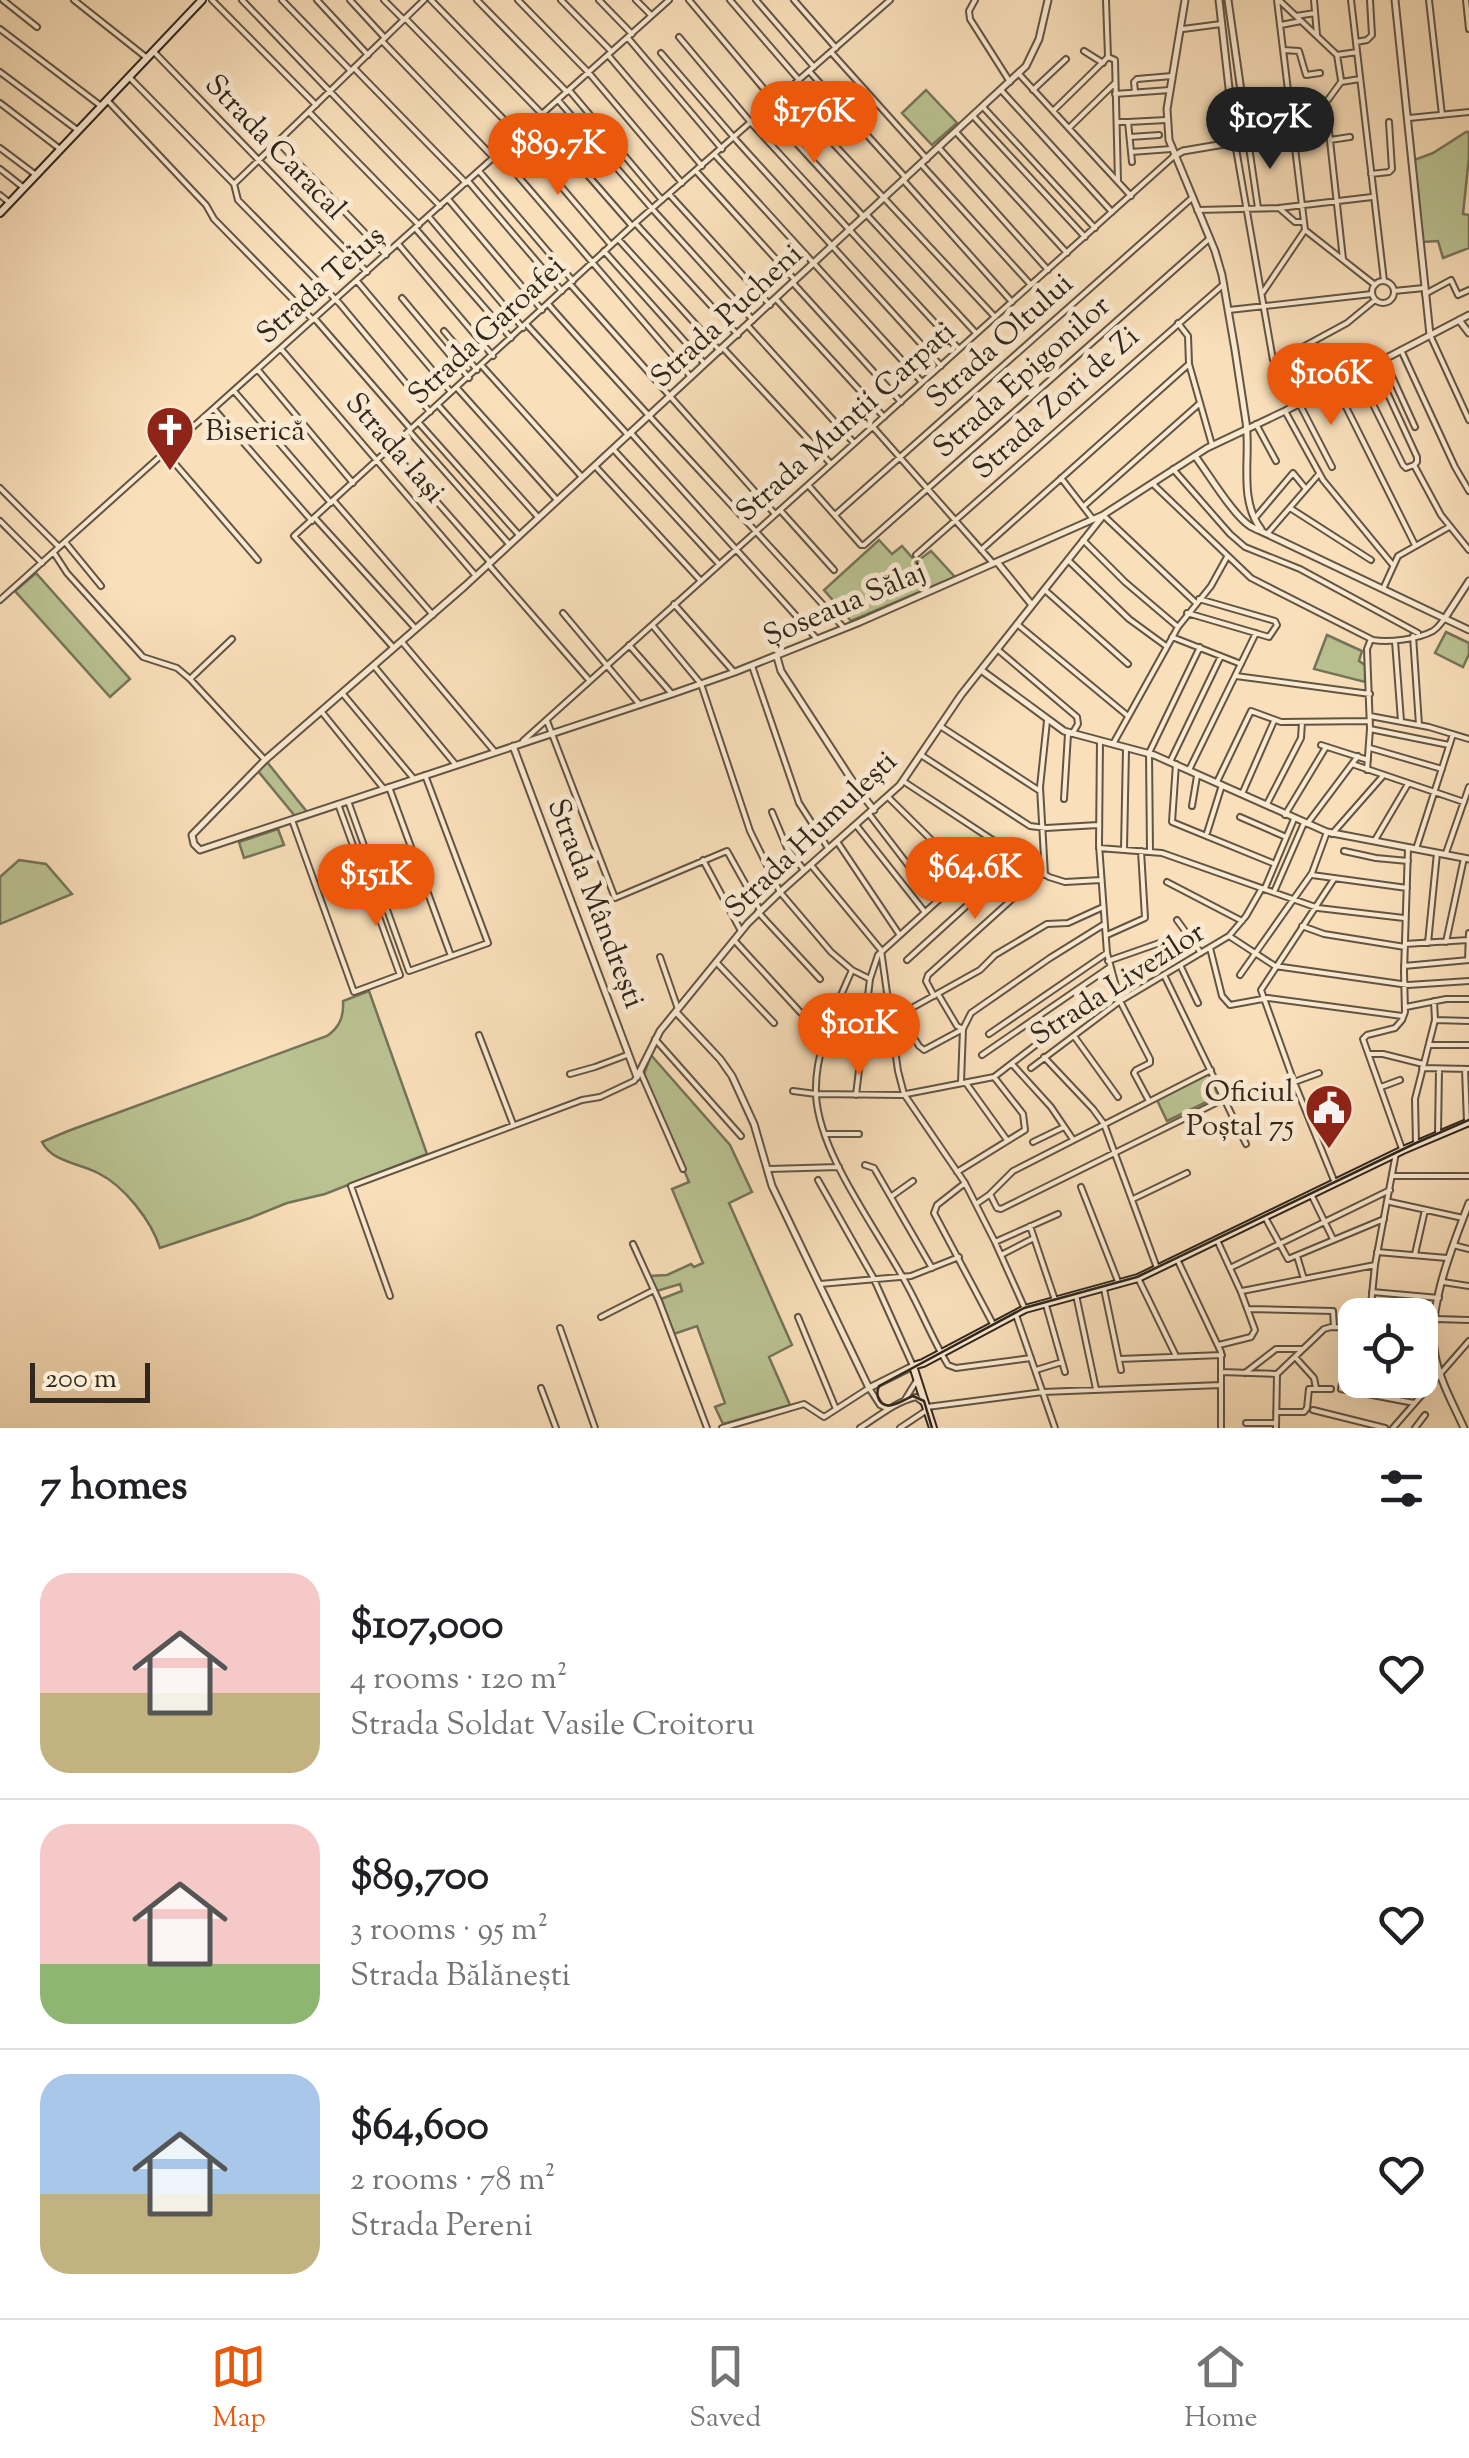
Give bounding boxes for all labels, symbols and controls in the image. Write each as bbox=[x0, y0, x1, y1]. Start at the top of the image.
street label: Strada Caracal bbox=[194, 65, 355, 230]
pin: $176K bbox=[744, 81, 884, 166]
pin: $107K bbox=[1200, 87, 1340, 172]
text: $176K bbox=[772, 90, 856, 136]
text: $107K bbox=[1228, 96, 1312, 142]
pin: $89.7K bbox=[477, 113, 639, 198]
text: $89.7K bbox=[510, 122, 606, 168]
street label: Strada Teiuș bbox=[248, 216, 395, 355]
street label: Strada Pucheni bbox=[642, 235, 814, 399]
street label: Strada Garoafei bbox=[399, 247, 576, 416]
street label: Strada Oltului bbox=[918, 264, 1084, 420]
street label: Strada Epigonilor bbox=[924, 286, 1121, 469]
street label: Strada Munții Carpați bbox=[727, 312, 966, 533]
street label: Strada Zori de Zi bbox=[964, 317, 1150, 491]
pin: $106K bbox=[1261, 343, 1401, 428]
text: $106K bbox=[1289, 352, 1373, 398]
street label: Strada Iași bbox=[334, 384, 454, 513]
church icon: Biserică bbox=[144, 404, 196, 472]
place label: Biserică bbox=[205, 411, 305, 454]
street label: Șoseaua Sălaj bbox=[757, 552, 933, 659]
street label: Strada Humulești bbox=[716, 742, 908, 930]
street label: Strada Mândrești bbox=[535, 793, 654, 1015]
pin: $64.6K bbox=[894, 837, 1056, 922]
pin: $151K bbox=[306, 844, 446, 929]
text: $64.6K bbox=[928, 846, 1022, 892]
text: $151K bbox=[340, 853, 412, 899]
street label: Strada Livezilor bbox=[1022, 912, 1214, 1058]
pin: $101K bbox=[789, 993, 929, 1078]
text: $101K bbox=[820, 1002, 898, 1048]
place label: Oficiul Poștal 75 bbox=[1186, 1072, 1294, 1149]
public building icon: Oficiul Poștal 75 bbox=[1303, 1082, 1355, 1150]
map controls bbox=[1338, 1298, 1438, 1398]
button: locate bbox=[1338, 1298, 1438, 1398]
scale bar bbox=[30, 1358, 150, 1402]
text: 200 m bbox=[45, 1360, 117, 1400]
text: 7 homes bbox=[40, 1458, 188, 1518]
icon: filters bbox=[1374, 1461, 1429, 1516]
text: $107,000 bbox=[350, 1597, 504, 1657]
icon: home bbox=[120, 1613, 240, 1733]
icon: heart bbox=[1374, 1646, 1429, 1701]
text: 4 rooms · 120 m² bbox=[350, 1657, 568, 1703]
text: Strada Soldat Vasile Croitoru bbox=[350, 1703, 755, 1749]
text: $89,700 bbox=[350, 1848, 489, 1908]
icon: home bbox=[120, 1864, 240, 1984]
icon: heart bbox=[1374, 1897, 1429, 1952]
text: 3 rooms · 95 m² bbox=[350, 1908, 548, 1954]
text: Strada Bălănești bbox=[350, 1954, 571, 2000]
text: $64,600 bbox=[350, 2098, 489, 2158]
icon: home bbox=[120, 2114, 240, 2234]
icon: heart bbox=[1374, 2147, 1429, 2202]
text: 2 rooms · 78 m² bbox=[350, 2158, 556, 2204]
text: Strada Pereni bbox=[350, 2204, 532, 2250]
tab: Map bbox=[211, 2339, 266, 2439]
tab: Saved bbox=[689, 2339, 761, 2439]
tab: Home bbox=[1184, 2339, 1258, 2439]

